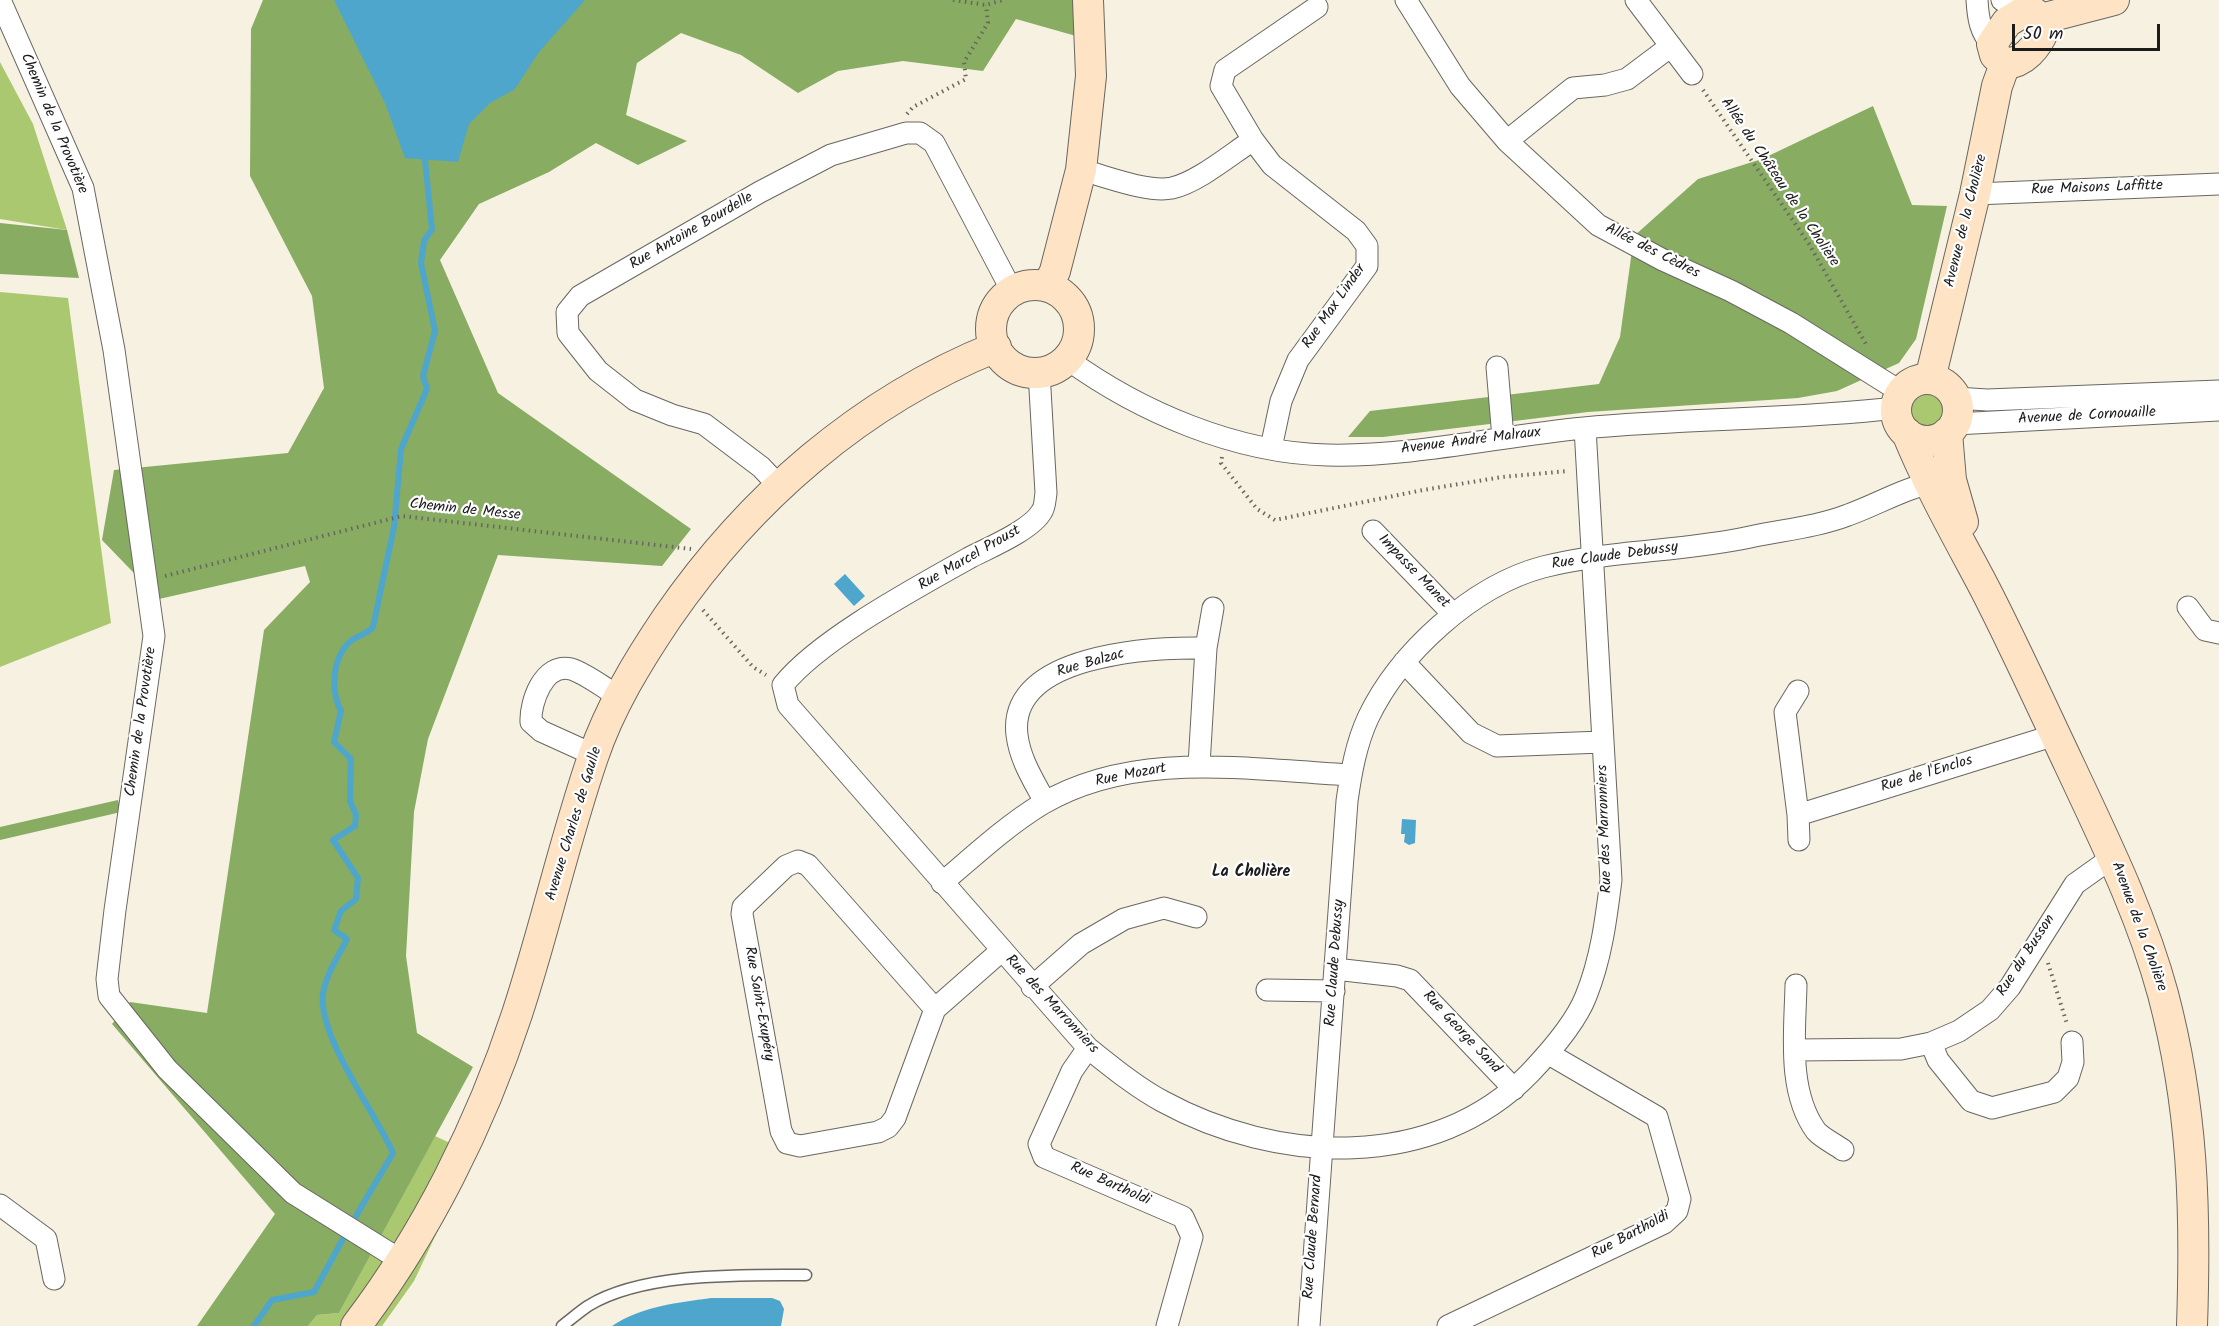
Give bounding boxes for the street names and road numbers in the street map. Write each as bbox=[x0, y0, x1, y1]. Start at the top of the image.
street label: Chemin de la Provotière bbox=[15, 51, 91, 197]
street label: Allée du Château de la Cholière bbox=[1716, 95, 1842, 271]
street label: Avenue de la Cholière bbox=[1942, 153, 1992, 289]
street label: Rue Maisons Laffitte bbox=[2031, 178, 2163, 200]
street label: Rue Antoine Bourdelle bbox=[627, 189, 757, 275]
street label: Allée des Cèdres bbox=[1602, 220, 1702, 284]
street label: Rue Max Linder bbox=[1299, 261, 1371, 353]
street label: Avenue de Cornouaille bbox=[2018, 404, 2156, 430]
street label: Avenue André Malraux bbox=[1400, 425, 1542, 459]
street label: Chemin de Messe bbox=[409, 496, 521, 526]
street label: Rue Marcel Proust bbox=[916, 522, 1024, 596]
street label: Impasse Manet bbox=[1373, 531, 1453, 613]
street label: Rue Claude Debussy bbox=[1551, 539, 1679, 575]
street label: Chemin de la Provotière bbox=[123, 646, 161, 798]
street label: Rue Balzac bbox=[1055, 646, 1127, 682]
street label: Avenue Charles de Gaulle bbox=[543, 745, 607, 903]
street label: Rue de l'Enclos bbox=[1879, 752, 1975, 798]
street label: Rue Mozart bbox=[1094, 760, 1168, 792]
street label: Rue des Marronniers bbox=[1595, 764, 1617, 894]
street label: Avenue de la Cholière bbox=[2106, 860, 2170, 994]
street label: Rue Claude Debussy bbox=[1323, 899, 1349, 1027]
street label: Rue du Busson bbox=[1994, 912, 2060, 1000]
street label: Rue Saint-Exupéry bbox=[739, 945, 777, 1063]
street label: Rue des Marronniers bbox=[1001, 952, 1101, 1058]
street label: Rue George Sand bbox=[1418, 988, 1504, 1078]
street label: Rue Bartholdi bbox=[1067, 1159, 1153, 1211]
street label: Rue Claude Bernard bbox=[1301, 1174, 1327, 1300]
street label: Rue Bartholdi bbox=[1589, 1208, 1673, 1264]

